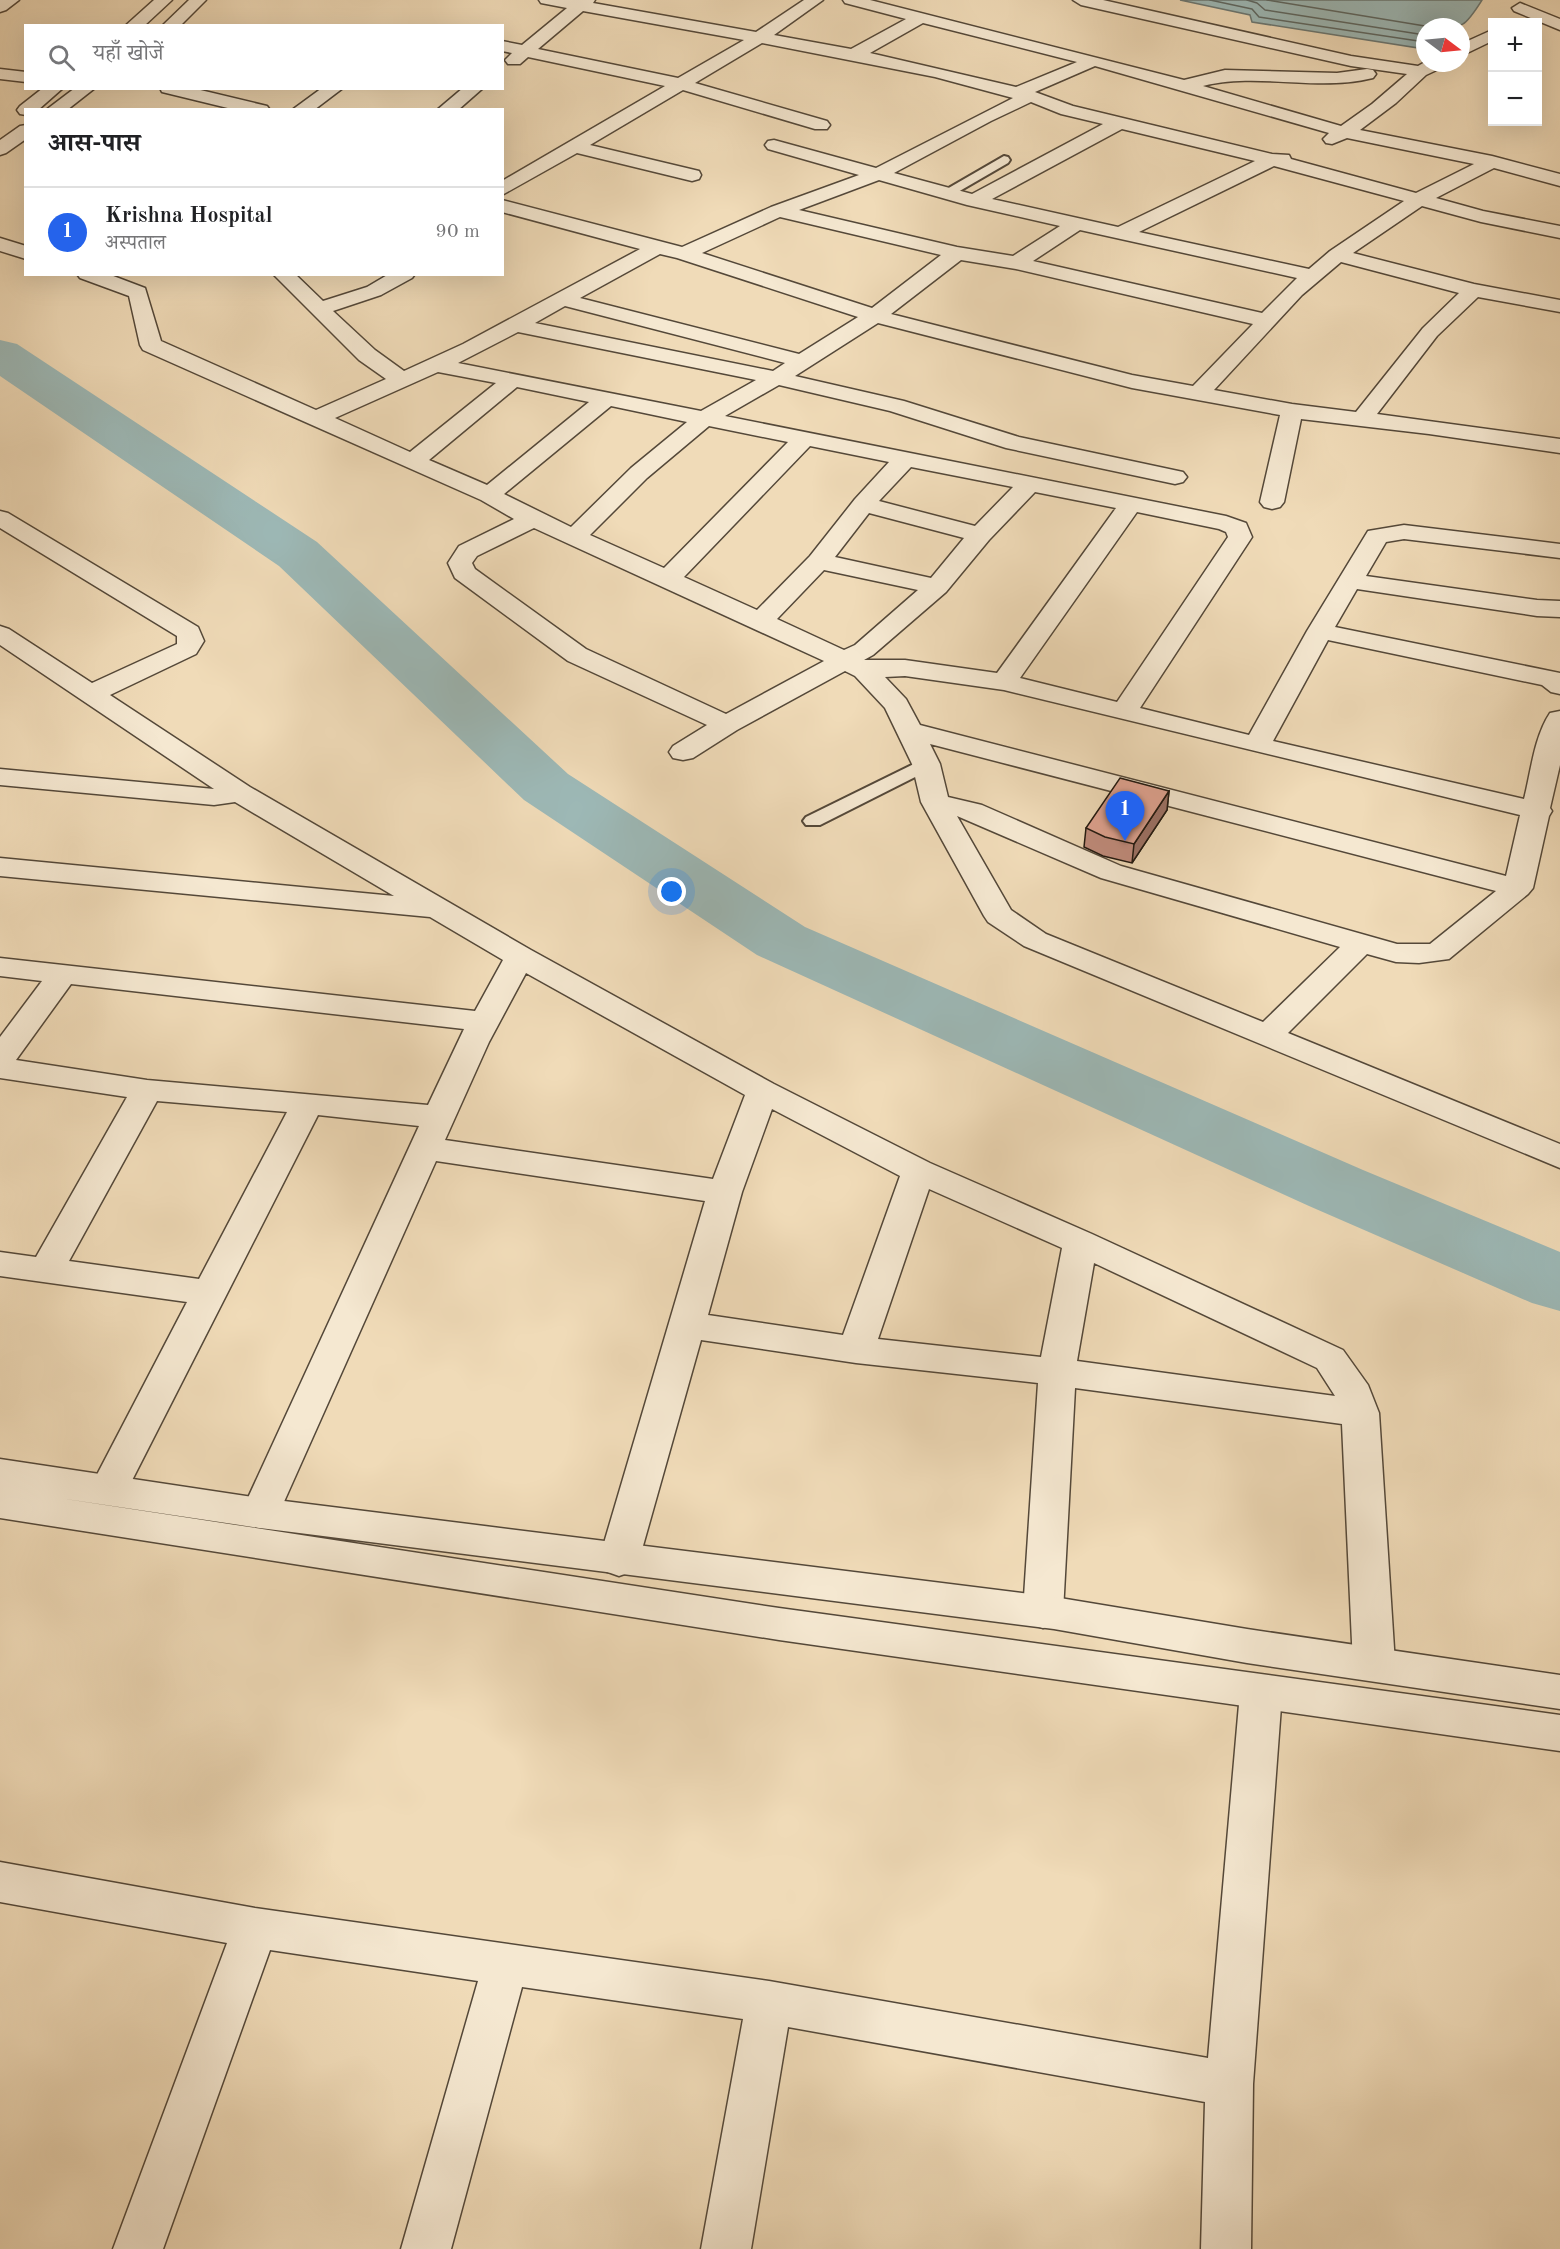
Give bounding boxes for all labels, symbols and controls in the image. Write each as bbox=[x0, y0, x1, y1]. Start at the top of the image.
north arrow bbox=[1416, 18, 1470, 72]
map controls bbox=[1488, 18, 1542, 126]
button: + bbox=[1488, 18, 1542, 72]
search box bbox=[24, 24, 504, 90]
icon: search bbox=[45, 41, 78, 74]
text: यहाँ खोजें bbox=[93, 43, 164, 65]
button: − bbox=[1488, 72, 1542, 126]
text: आस-पास bbox=[48, 131, 140, 157]
text: Krishna Hospital bbox=[105, 205, 272, 227]
text: 1 bbox=[62, 222, 73, 242]
text: 90 m bbox=[435, 222, 480, 242]
text: अस्पताल bbox=[105, 234, 166, 254]
pin: 1 bbox=[1106, 792, 1144, 841]
your location bbox=[657, 877, 686, 906]

